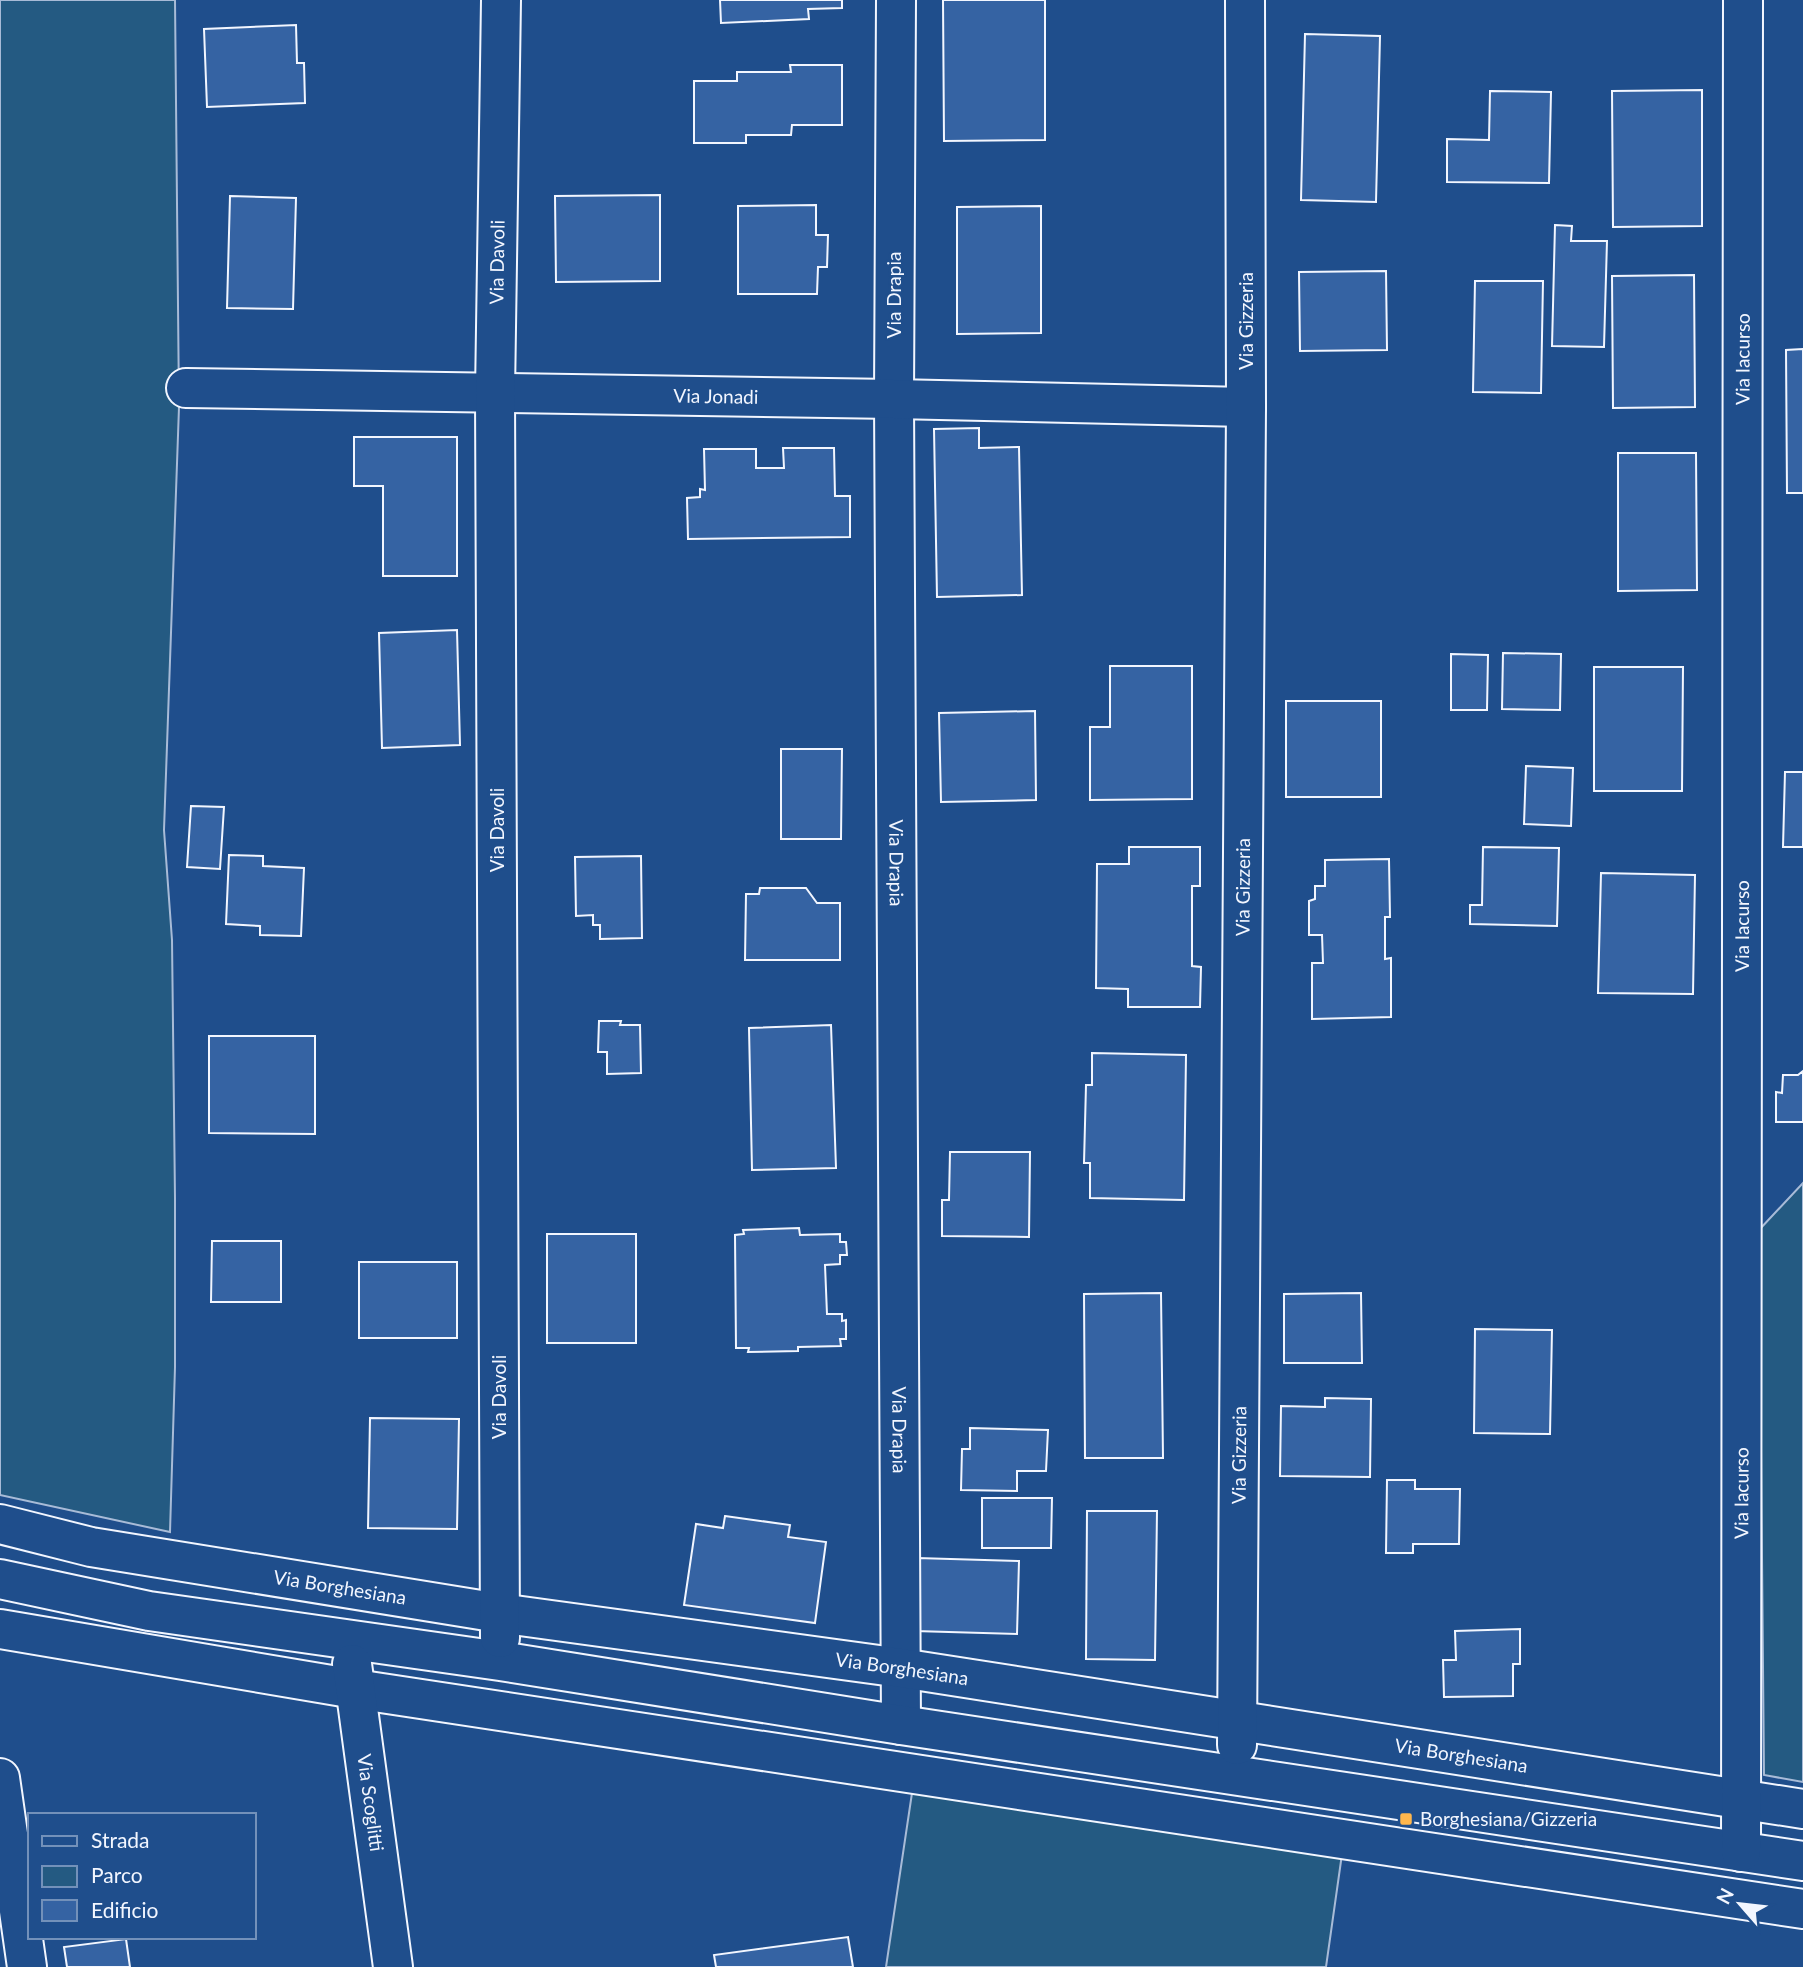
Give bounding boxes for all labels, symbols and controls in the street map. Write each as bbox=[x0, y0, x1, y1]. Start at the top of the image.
street label: Via Davoli bbox=[484, 220, 509, 304]
street label: Via Drapia bbox=[882, 252, 905, 338]
street label: Via Gizzeria bbox=[1234, 272, 1257, 370]
street label: Via Iacurso bbox=[1731, 313, 1754, 405]
street label: Via Jonadi bbox=[673, 384, 759, 408]
street label: Via Davoli bbox=[485, 788, 508, 872]
street label: Via Drapia bbox=[885, 819, 909, 907]
street label: Via Gizzeria bbox=[1230, 838, 1254, 936]
street label: Via Iacurso bbox=[1730, 880, 1753, 972]
street label: Via Davoli bbox=[487, 1355, 510, 1439]
street label: Via Drapia bbox=[888, 1386, 912, 1473]
street label: Via Gizzeria bbox=[1227, 1406, 1250, 1504]
street label: Via Iacurso bbox=[1729, 1447, 1752, 1539]
street label: Via Borghesiana bbox=[272, 1565, 408, 1609]
street label: Via Borghesiana bbox=[834, 1647, 970, 1689]
street label: Via Borghesiana bbox=[1393, 1733, 1529, 1777]
street label: Via Scoglitti bbox=[353, 1752, 389, 1853]
place label: Borghesiana/Gizzeria bbox=[1420, 1807, 1597, 1830]
marker: Borghesiana/Gizzeria bbox=[1398, 1811, 1414, 1827]
legend bbox=[28, 1813, 256, 1939]
text: Strada bbox=[91, 1827, 150, 1852]
text: Parco bbox=[91, 1862, 143, 1887]
north arrow bbox=[1705, 1869, 1775, 1939]
text: N bbox=[1711, 1884, 1738, 1908]
text: Edificio bbox=[91, 1897, 159, 1922]

